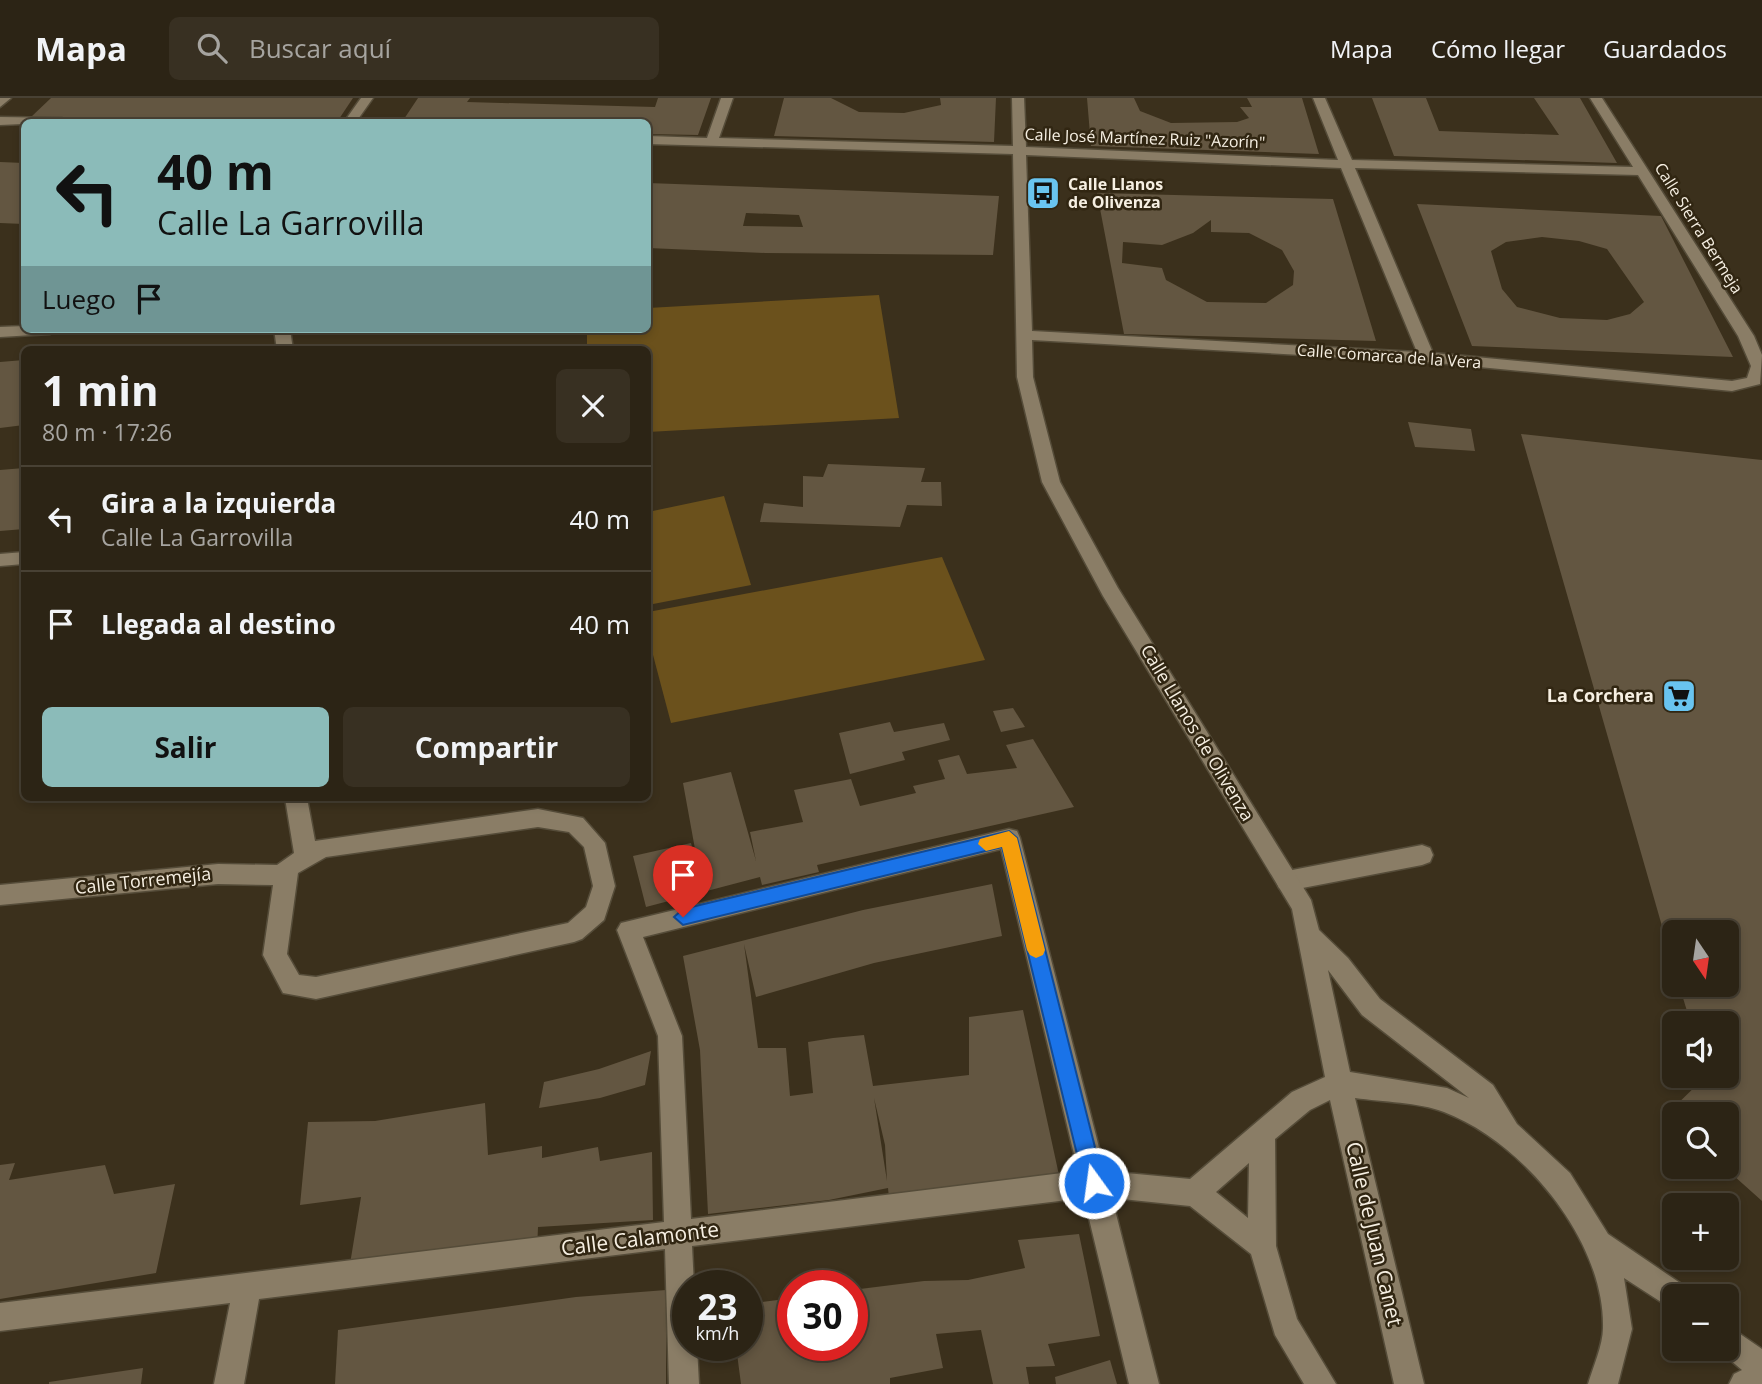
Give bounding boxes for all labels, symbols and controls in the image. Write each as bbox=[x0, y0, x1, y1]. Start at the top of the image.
search box bbox=[169, 17, 659, 80]
text: Mapa bbox=[35, 26, 127, 71]
icon: search bbox=[193, 29, 231, 67]
text: Buscar aquí bbox=[249, 30, 391, 66]
text: Mapa bbox=[1330, 32, 1393, 65]
text: Cómo llegar bbox=[1431, 32, 1565, 65]
text: Guardados bbox=[1603, 32, 1727, 65]
street label: Calle José Martínez Ruiz "Azorín" bbox=[1024, 123, 1266, 153]
text: 40 m bbox=[157, 138, 274, 204]
icon: left bbox=[42, 147, 133, 238]
street label: Calle Sierra Bermeja bbox=[1650, 158, 1748, 298]
place label: Calle Llanos de Olivenza bbox=[1068, 173, 1163, 213]
bus stop icon: Calle Llanos de Olivenza bbox=[1024, 174, 1062, 212]
text: Calle La Garrovilla bbox=[157, 201, 425, 244]
icon: arrive bbox=[130, 280, 168, 318]
text: Luego bbox=[42, 281, 116, 317]
street label: Calle Comarca de la Vera bbox=[1296, 339, 1482, 373]
text: 1 min bbox=[42, 361, 159, 418]
button: close bbox=[556, 369, 630, 443]
text: 80 m · 17:26 bbox=[42, 416, 172, 448]
text: Gira a la izquierda bbox=[101, 485, 336, 521]
icon: left bbox=[42, 500, 80, 538]
text: 40 m bbox=[569, 501, 630, 537]
text: Calle La Garrovilla bbox=[101, 521, 293, 553]
icon: arrive bbox=[42, 605, 80, 643]
text: Llegada al destino bbox=[101, 606, 336, 642]
text: 40 m bbox=[569, 606, 630, 642]
street label: Calle Llanos de Olivenza bbox=[1136, 640, 1260, 825]
supermarket icon: La Corchera bbox=[1660, 677, 1698, 715]
place label: La Corchera bbox=[1547, 683, 1654, 707]
button: Salir bbox=[42, 707, 329, 787]
button: Compartir bbox=[343, 707, 630, 787]
pin bbox=[653, 845, 713, 917]
icon: arrive bbox=[664, 856, 702, 894]
street label: Calle Torremejía bbox=[74, 861, 212, 899]
north arrow bbox=[1662, 920, 1740, 998]
map controls bbox=[1662, 920, 1739, 1361]
button: sound bbox=[1662, 1011, 1739, 1088]
button: search bbox=[1662, 1102, 1739, 1179]
street label: Calle de Juan Canet bbox=[1340, 1139, 1410, 1329]
position arrow bbox=[1057, 1146, 1131, 1220]
button: + bbox=[1662, 1193, 1739, 1270]
street label: Calle Calamonte bbox=[559, 1214, 720, 1262]
speed limit sign: 30 bbox=[777, 1270, 868, 1361]
text: 23 bbox=[697, 1283, 738, 1330]
button: − bbox=[1662, 1284, 1739, 1361]
text: km/h bbox=[696, 1321, 739, 1345]

